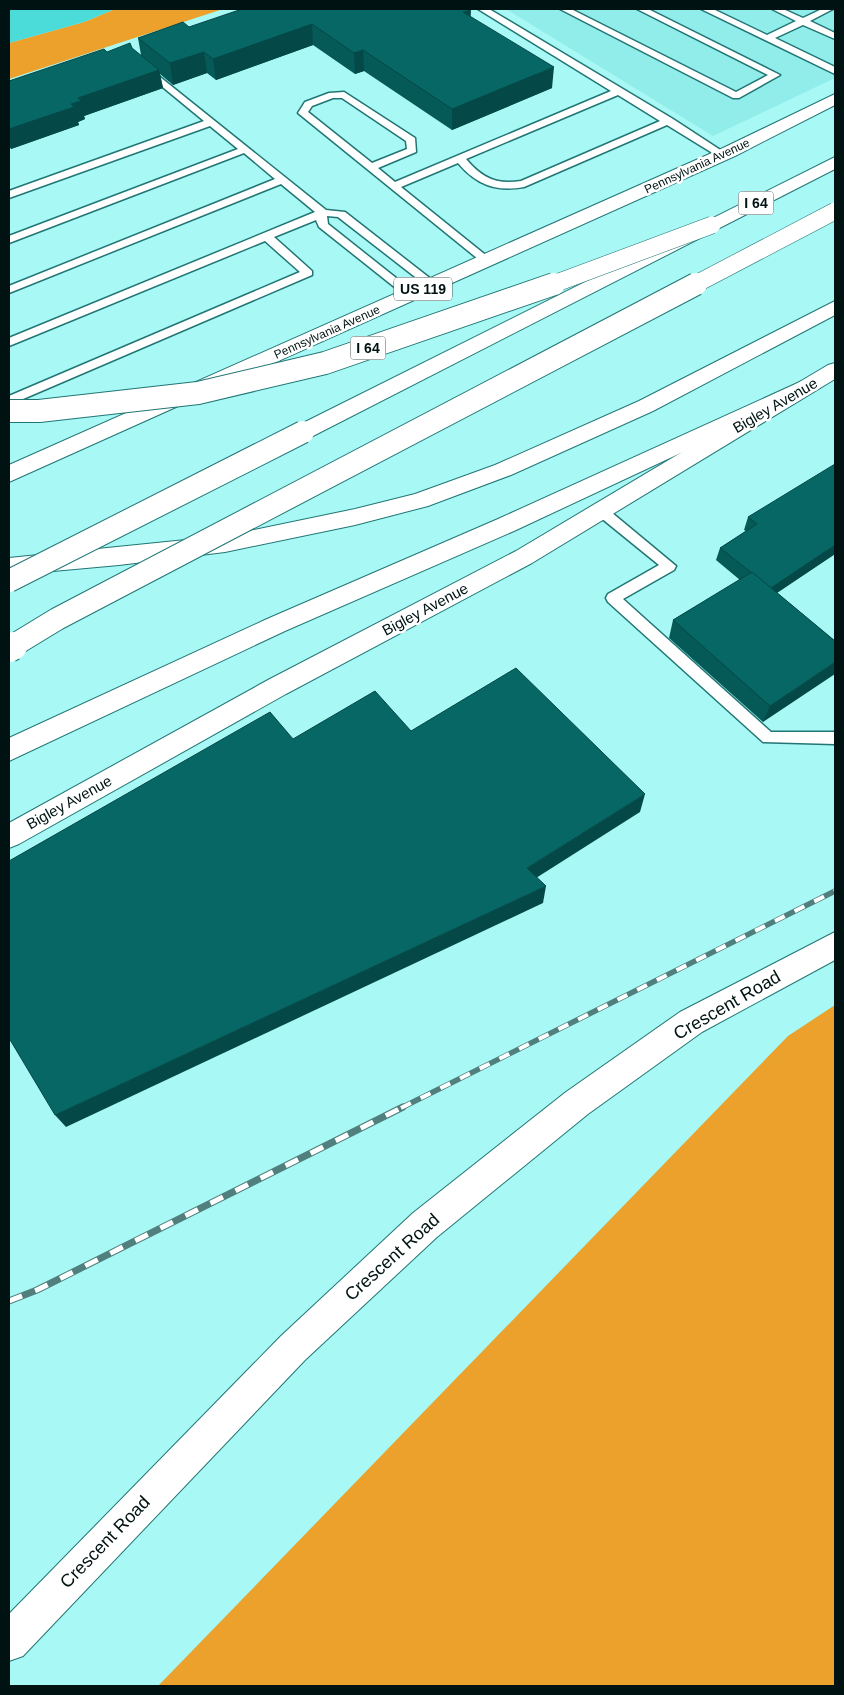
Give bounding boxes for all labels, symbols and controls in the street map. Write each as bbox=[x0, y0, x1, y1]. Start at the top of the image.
street label: Pennsylvania Avenue bbox=[642, 135, 752, 197]
road number: I 64 bbox=[738, 192, 774, 214]
road number: US 119 bbox=[394, 278, 452, 300]
street label: Pennsylvania Avenue bbox=[272, 302, 382, 362]
road number: I 64 bbox=[350, 336, 386, 359]
street label: Bigley Avenue bbox=[730, 374, 820, 436]
street label: Bigley Avenue bbox=[379, 579, 471, 639]
street label: Bigley Avenue bbox=[23, 772, 115, 832]
street label: Crescent Road bbox=[670, 966, 784, 1044]
street label: Crescent Road bbox=[341, 1209, 443, 1305]
street label: Crescent Road bbox=[56, 1492, 154, 1592]

